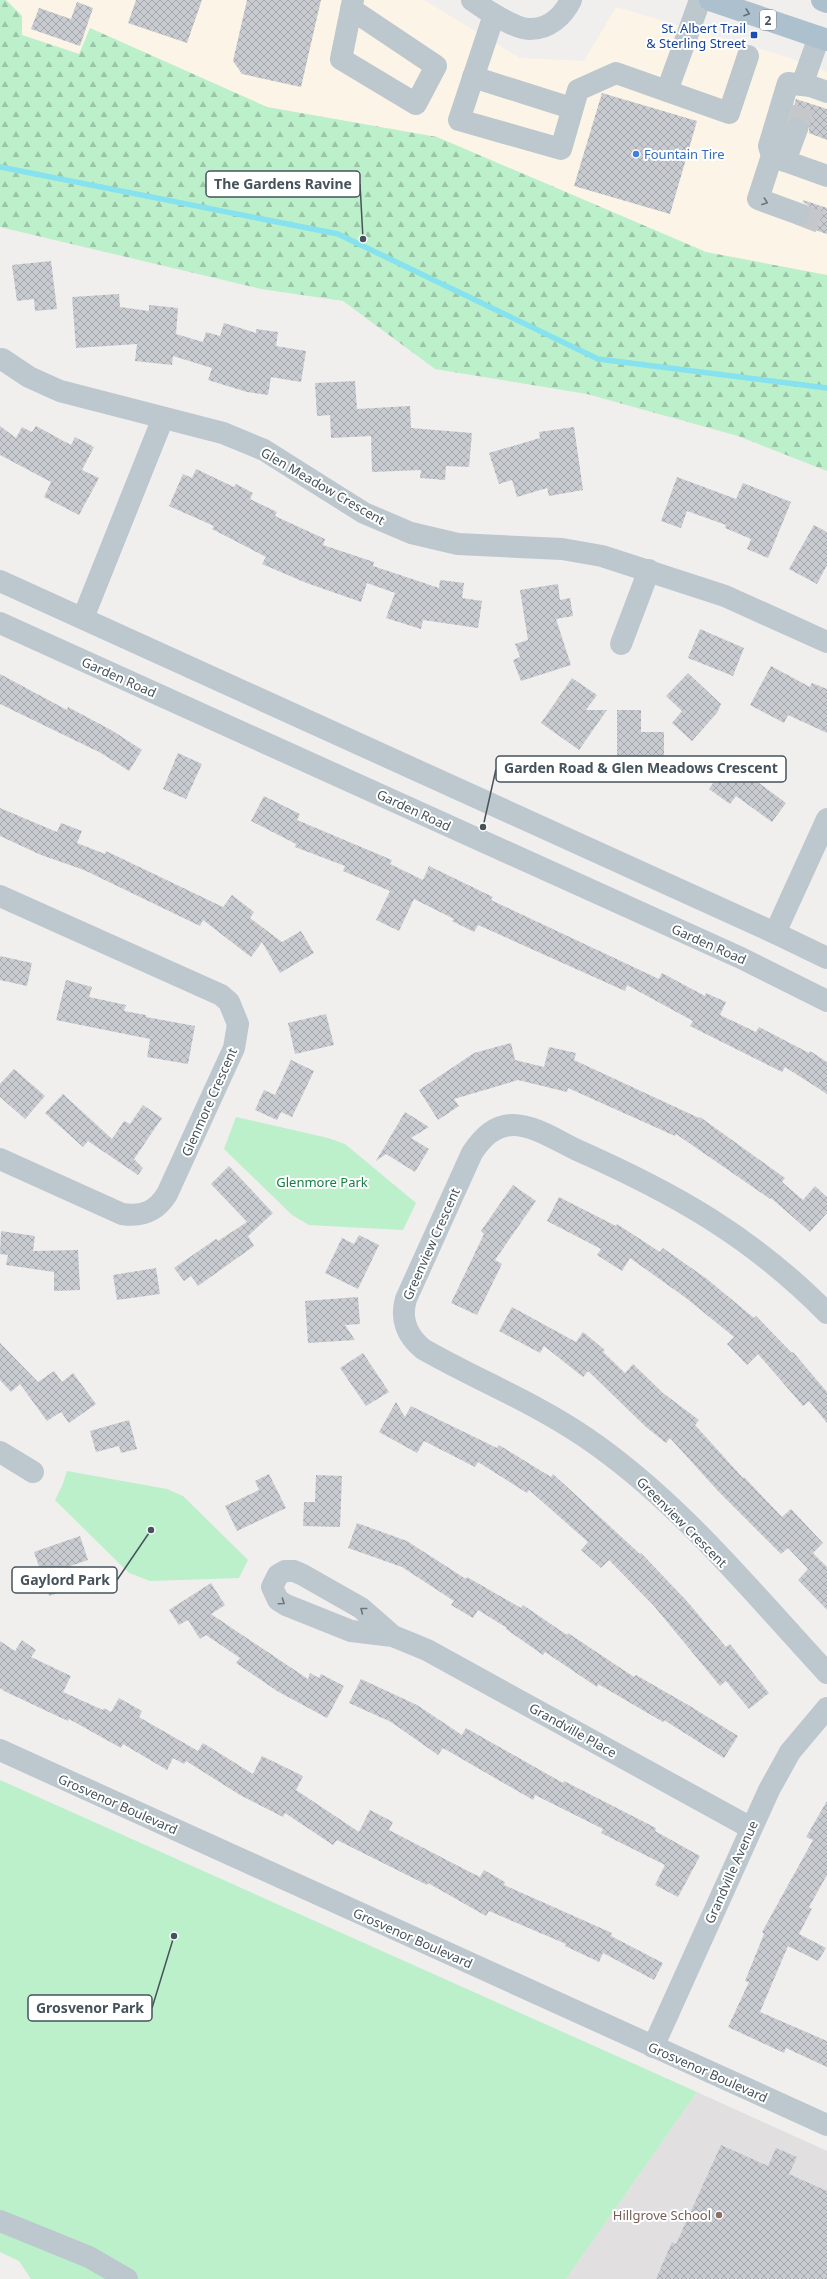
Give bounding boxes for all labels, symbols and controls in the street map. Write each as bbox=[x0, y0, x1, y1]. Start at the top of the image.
one-way arrow bbox=[743, 8, 750, 16]
road number: 2 bbox=[760, 10, 776, 30]
place label: St. Albert Trail & Sterling Street bbox=[646, 19, 746, 52]
marker: St. Albert Trail & Sterling Street bbox=[749, 30, 759, 40]
place label: Fountain Tire bbox=[644, 145, 724, 163]
marker: Fountain Tire bbox=[631, 149, 641, 159]
callout: The Gardens Ravine bbox=[206, 171, 360, 197]
text: The Gardens Ravine bbox=[214, 174, 352, 193]
one-way arrow bbox=[762, 197, 769, 206]
street label: Glen Meadow Crescent bbox=[258, 443, 389, 529]
street label: Garden Road bbox=[79, 653, 159, 701]
callout: Garden Road & Glen Meadows Crescent bbox=[496, 756, 786, 782]
text: Garden Road & Glen Meadows Crescent bbox=[504, 758, 778, 777]
street label: Garden Road bbox=[374, 785, 454, 835]
street label: Garden Road bbox=[669, 920, 749, 968]
street label: Glenmore Crescent bbox=[177, 1045, 241, 1159]
park label: Glenmore Park bbox=[276, 1173, 368, 1191]
street label: Greenview Crescent bbox=[398, 1185, 464, 1303]
street label: Greenview Crescent bbox=[633, 1473, 731, 1571]
callout: Gaylord Park bbox=[12, 1567, 117, 1593]
text: Gaylord Park bbox=[20, 1570, 110, 1589]
one-way arrow bbox=[278, 1597, 285, 1605]
one-way arrow bbox=[361, 1608, 368, 1615]
street label: Grandville Place bbox=[526, 1699, 620, 1761]
street label: Grosvenor Boulevard bbox=[55, 1770, 181, 1838]
street label: Grandville Avenue bbox=[700, 1818, 762, 1926]
street label: Grosvenor Boulevard bbox=[350, 1904, 476, 1972]
callout: Grosvenor Park bbox=[28, 1995, 152, 2021]
text: Grosvenor Park bbox=[36, 1998, 144, 2017]
street label: Grosvenor Boulevard bbox=[645, 2038, 771, 2106]
place label: Hillgrove School bbox=[613, 2206, 711, 2224]
marker: Hillgrove School bbox=[714, 2210, 724, 2220]

